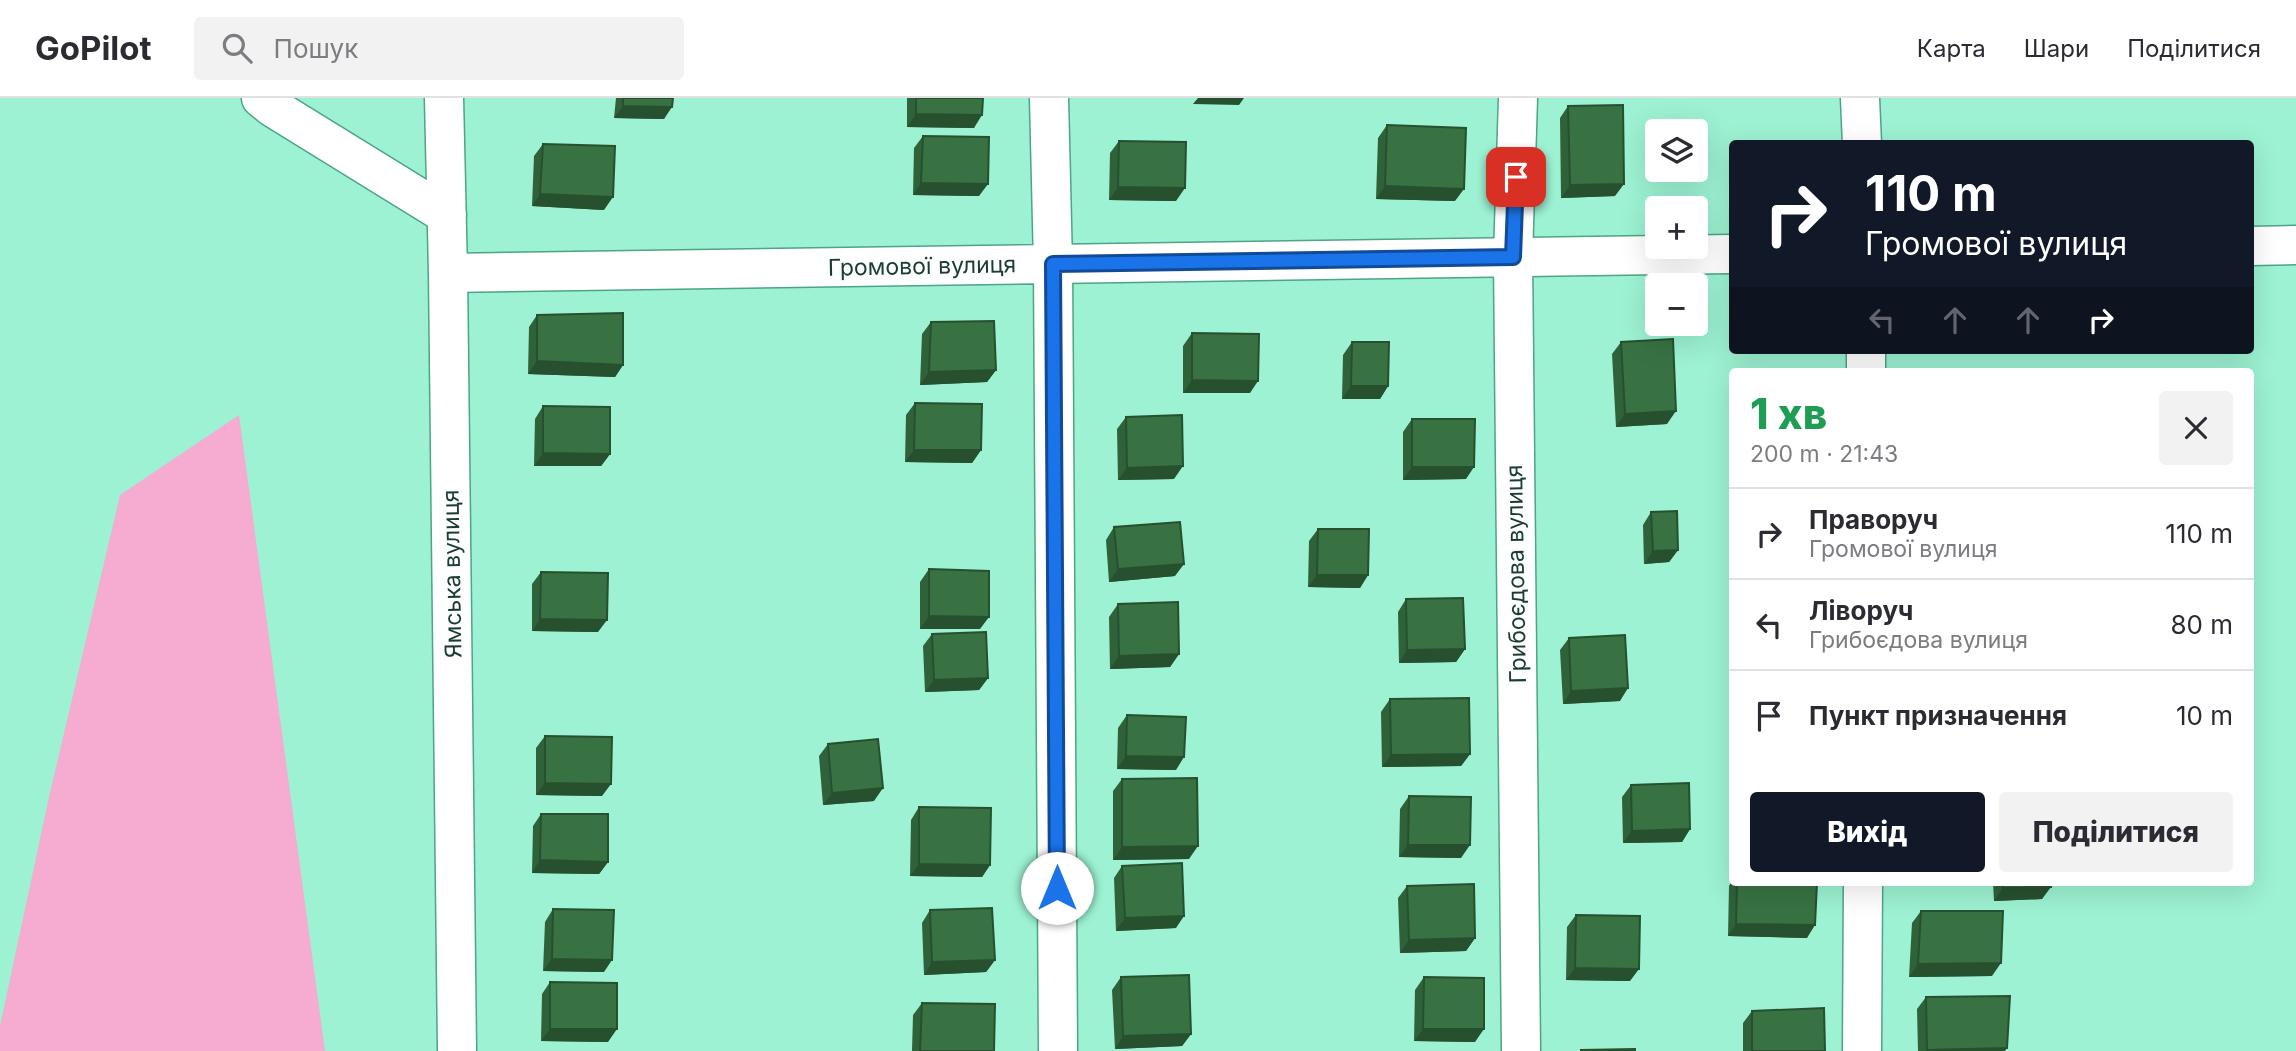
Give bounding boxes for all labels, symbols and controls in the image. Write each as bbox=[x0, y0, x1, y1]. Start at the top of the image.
search box bbox=[194, 17, 684, 80]
text: GoPilot bbox=[35, 28, 152, 68]
icon: search bbox=[218, 29, 256, 67]
text: Пошук bbox=[274, 33, 358, 64]
text: Карта bbox=[1917, 34, 1986, 63]
text: Шари bbox=[2024, 34, 2089, 63]
text: Поділитися bbox=[2127, 34, 2261, 63]
map controls bbox=[1645, 119, 1708, 336]
button: layers bbox=[1645, 119, 1708, 182]
pin bbox=[1486, 147, 1546, 207]
icon: arrive bbox=[1497, 158, 1535, 196]
text: 110 m bbox=[1865, 164, 1997, 223]
icon: right bbox=[1750, 168, 1841, 259]
button: + bbox=[1645, 196, 1708, 259]
text: Громової вулиця bbox=[1865, 224, 2127, 263]
street label: Громової вулиця bbox=[828, 250, 1016, 282]
button: − bbox=[1645, 273, 1708, 336]
icon: left bbox=[1863, 301, 1901, 339]
icon: ahead bbox=[1936, 301, 1974, 339]
icon: ahead bbox=[2009, 301, 2047, 339]
icon: right bbox=[2082, 301, 2120, 339]
text: 1 хв bbox=[1750, 388, 1827, 439]
button: close bbox=[2159, 391, 2233, 465]
text: 200 m · 21:43 bbox=[1750, 440, 1898, 468]
street label: Грибоєдова вулиця bbox=[1500, 464, 1532, 684]
street label: Ямська вулиця bbox=[437, 489, 467, 659]
text: Праворуч bbox=[1809, 504, 1938, 535]
icon: right bbox=[1750, 515, 1788, 553]
text: 110 m bbox=[2165, 518, 2233, 549]
text: Громової вулиця bbox=[1809, 535, 1997, 563]
text: Ліворуч bbox=[1809, 595, 1913, 626]
icon: left bbox=[1750, 606, 1788, 644]
text: 80 m bbox=[2170, 609, 2233, 640]
text: Грибоєдова вулиця bbox=[1809, 626, 2028, 654]
icon: arrive bbox=[1750, 697, 1788, 735]
text: Пункт призначення bbox=[1809, 700, 2067, 731]
text: 10 m bbox=[2176, 700, 2233, 731]
button: Вихід bbox=[1750, 792, 1985, 872]
button: Поділитися bbox=[1999, 792, 2233, 872]
position arrow bbox=[1020, 851, 1094, 925]

